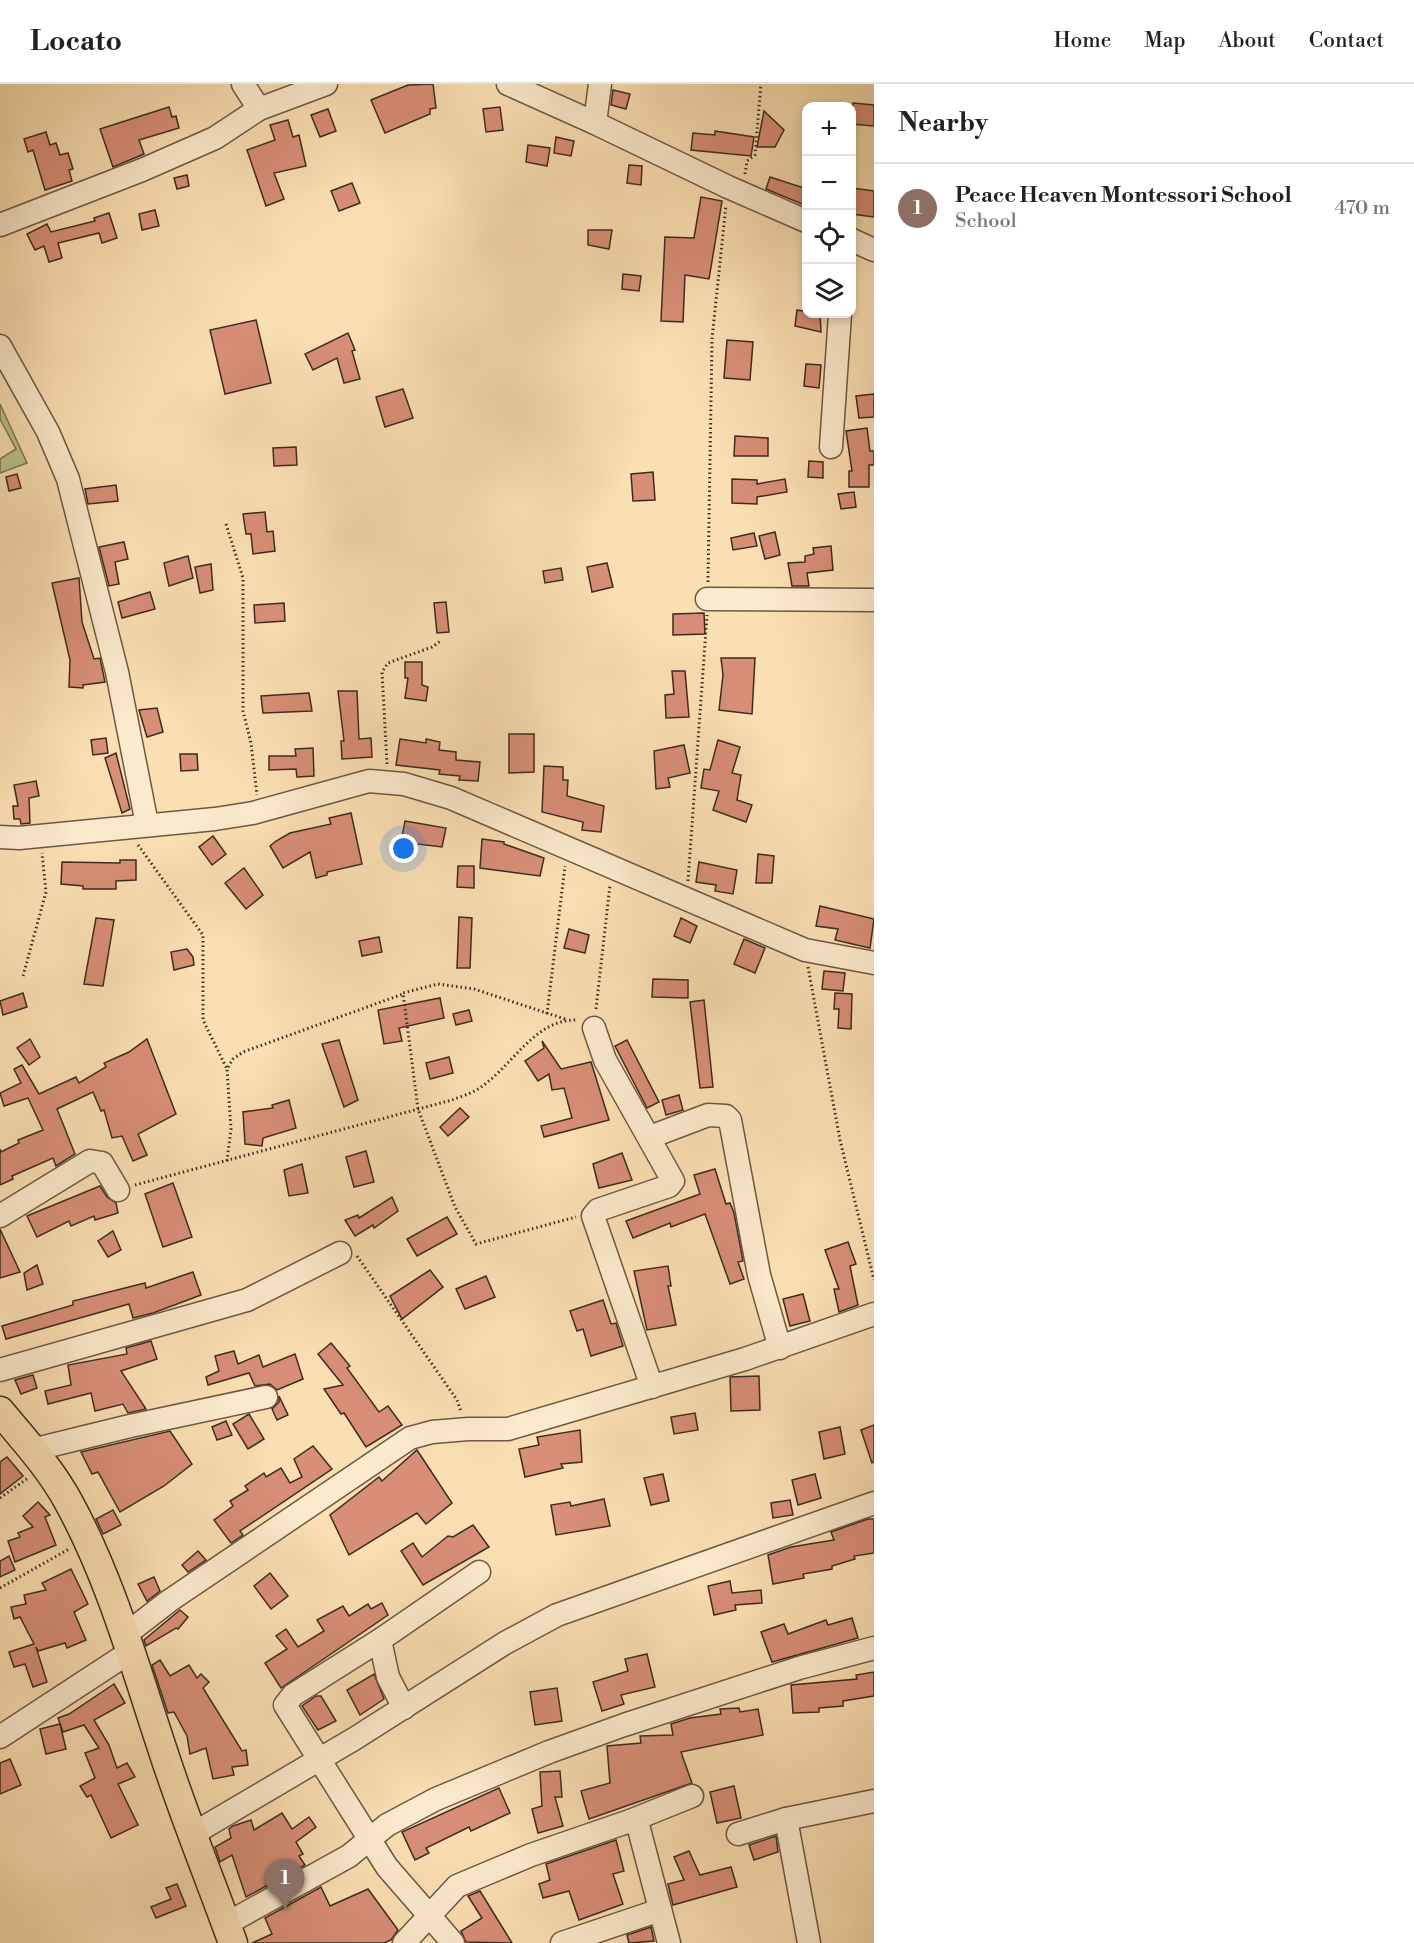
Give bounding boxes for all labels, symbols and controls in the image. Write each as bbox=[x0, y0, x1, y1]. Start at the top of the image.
text: Locato bbox=[30, 24, 122, 59]
text: Home bbox=[1054, 28, 1111, 54]
text: Map bbox=[1144, 28, 1186, 54]
text: About bbox=[1219, 28, 1276, 54]
text: Contact bbox=[1309, 28, 1384, 54]
map controls bbox=[802, 102, 856, 318]
button: + bbox=[802, 102, 856, 156]
text: Nearby bbox=[898, 107, 988, 139]
button: − bbox=[802, 156, 856, 210]
text: Peace Heaven Montessori School bbox=[955, 182, 1292, 209]
text: 1 bbox=[913, 196, 922, 221]
text: 470 m bbox=[1334, 196, 1390, 221]
text: School bbox=[955, 209, 1017, 234]
button: locate bbox=[802, 210, 856, 264]
button: layers bbox=[802, 264, 856, 318]
your location bbox=[389, 834, 418, 863]
pin: 1 bbox=[266, 1860, 304, 1909]

